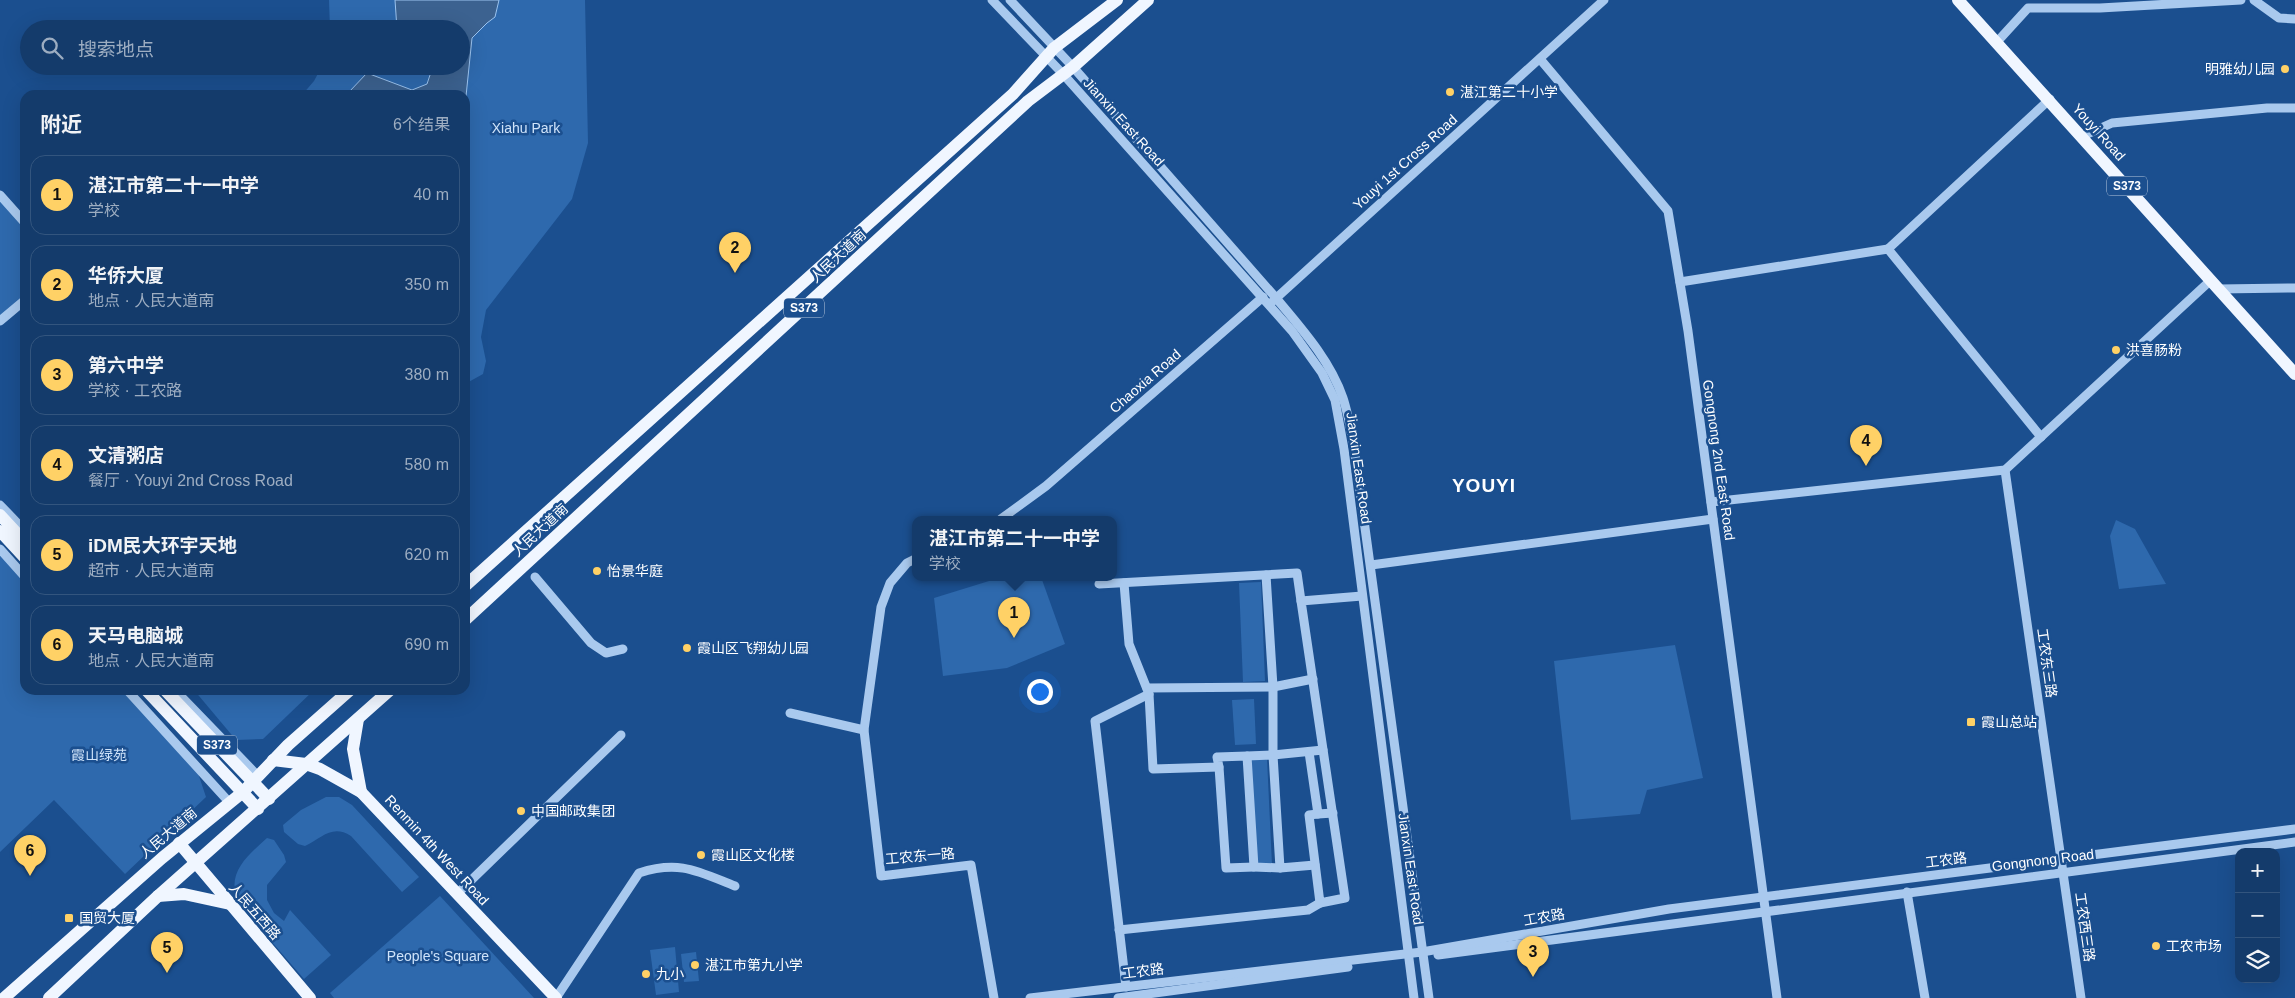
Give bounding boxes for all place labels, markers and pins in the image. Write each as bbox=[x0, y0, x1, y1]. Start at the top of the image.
place label: 明雅幼儿园 bbox=[2205, 61, 2275, 77]
marker: 明雅幼儿园 bbox=[2279, 63, 2291, 75]
place label: 湛江第二十小学 bbox=[1460, 84, 1558, 100]
marker: 湛江第二十小学 bbox=[1444, 86, 1456, 98]
pin: 2 bbox=[719, 232, 751, 273]
place label: 洪喜肠粉 bbox=[2126, 342, 2182, 358]
marker: 洪喜肠粉 bbox=[2110, 344, 2122, 356]
pin: 4 bbox=[1850, 425, 1882, 466]
place label: 怡景华庭 bbox=[607, 563, 663, 579]
marker: 怡景华庭 bbox=[591, 565, 603, 577]
pin: 1 bbox=[998, 597, 1030, 638]
place label: 霞山区飞翔幼儿园 bbox=[697, 640, 809, 656]
marker: 霞山区飞翔幼儿园 bbox=[681, 642, 693, 654]
place label: 霞山总站 bbox=[1981, 714, 2037, 730]
marker: 霞山总站 bbox=[1965, 716, 1977, 728]
place label: 中国邮政集团 bbox=[531, 803, 615, 819]
marker: 中国邮政集团 bbox=[515, 805, 527, 817]
pin: 6 bbox=[14, 835, 46, 876]
place label: 霞山区文化楼 bbox=[711, 847, 795, 863]
marker: 霞山区文化楼 bbox=[695, 849, 707, 861]
place label: 国贸大厦 bbox=[79, 910, 135, 926]
marker: 国贸大厦 bbox=[63, 912, 75, 924]
pin: 5 bbox=[151, 932, 183, 973]
pin: 3 bbox=[1517, 936, 1549, 977]
place label: 工农市场 bbox=[2166, 938, 2222, 954]
marker: 工农市场 bbox=[2150, 940, 2162, 952]
place label: 湛江市第九小学 bbox=[705, 957, 803, 973]
marker: 湛江市第九小学 bbox=[689, 959, 701, 971]
place label: 九小 bbox=[656, 966, 684, 982]
marker: 九小 bbox=[640, 968, 652, 980]

